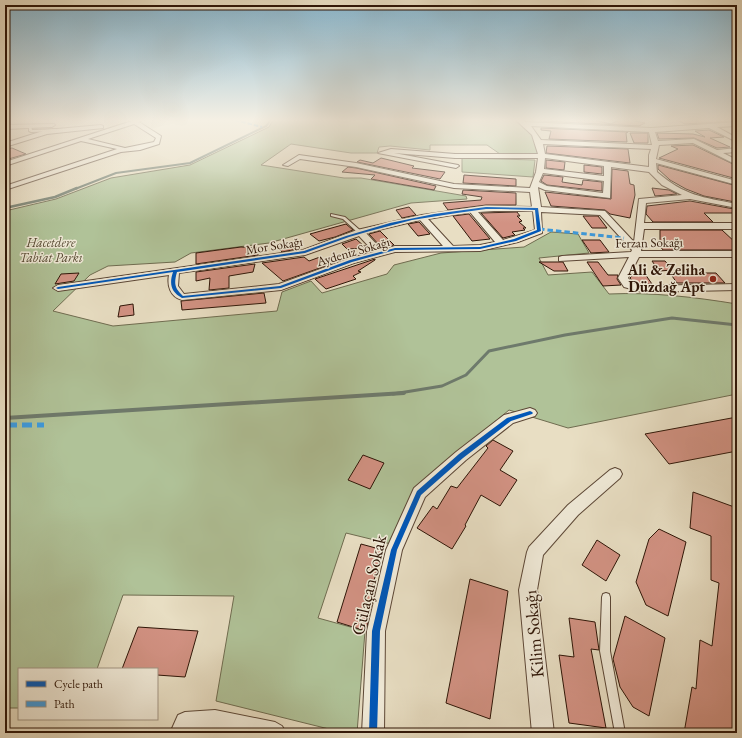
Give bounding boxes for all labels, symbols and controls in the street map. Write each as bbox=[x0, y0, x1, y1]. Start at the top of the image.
street label: Mor Sokağı bbox=[244, 233, 304, 258]
street label: Aydeniz Sokağı bbox=[314, 233, 392, 270]
street label: Ferzan Sokağı bbox=[615, 233, 683, 252]
park label: Hacetdere Tabiat Parkı bbox=[19, 234, 83, 266]
place label: Ali & Zeliha Düzdağ Apt bbox=[627, 260, 705, 296]
marker: Ali & Zeliha Düzdağ Apt bbox=[708, 274, 718, 284]
street label: Gülaçan Sokak bbox=[346, 532, 391, 637]
street label: Kilim Sokağı bbox=[518, 589, 549, 679]
legend bbox=[18, 668, 158, 720]
text: Cycle path bbox=[54, 676, 103, 692]
text: Path bbox=[54, 696, 75, 712]

